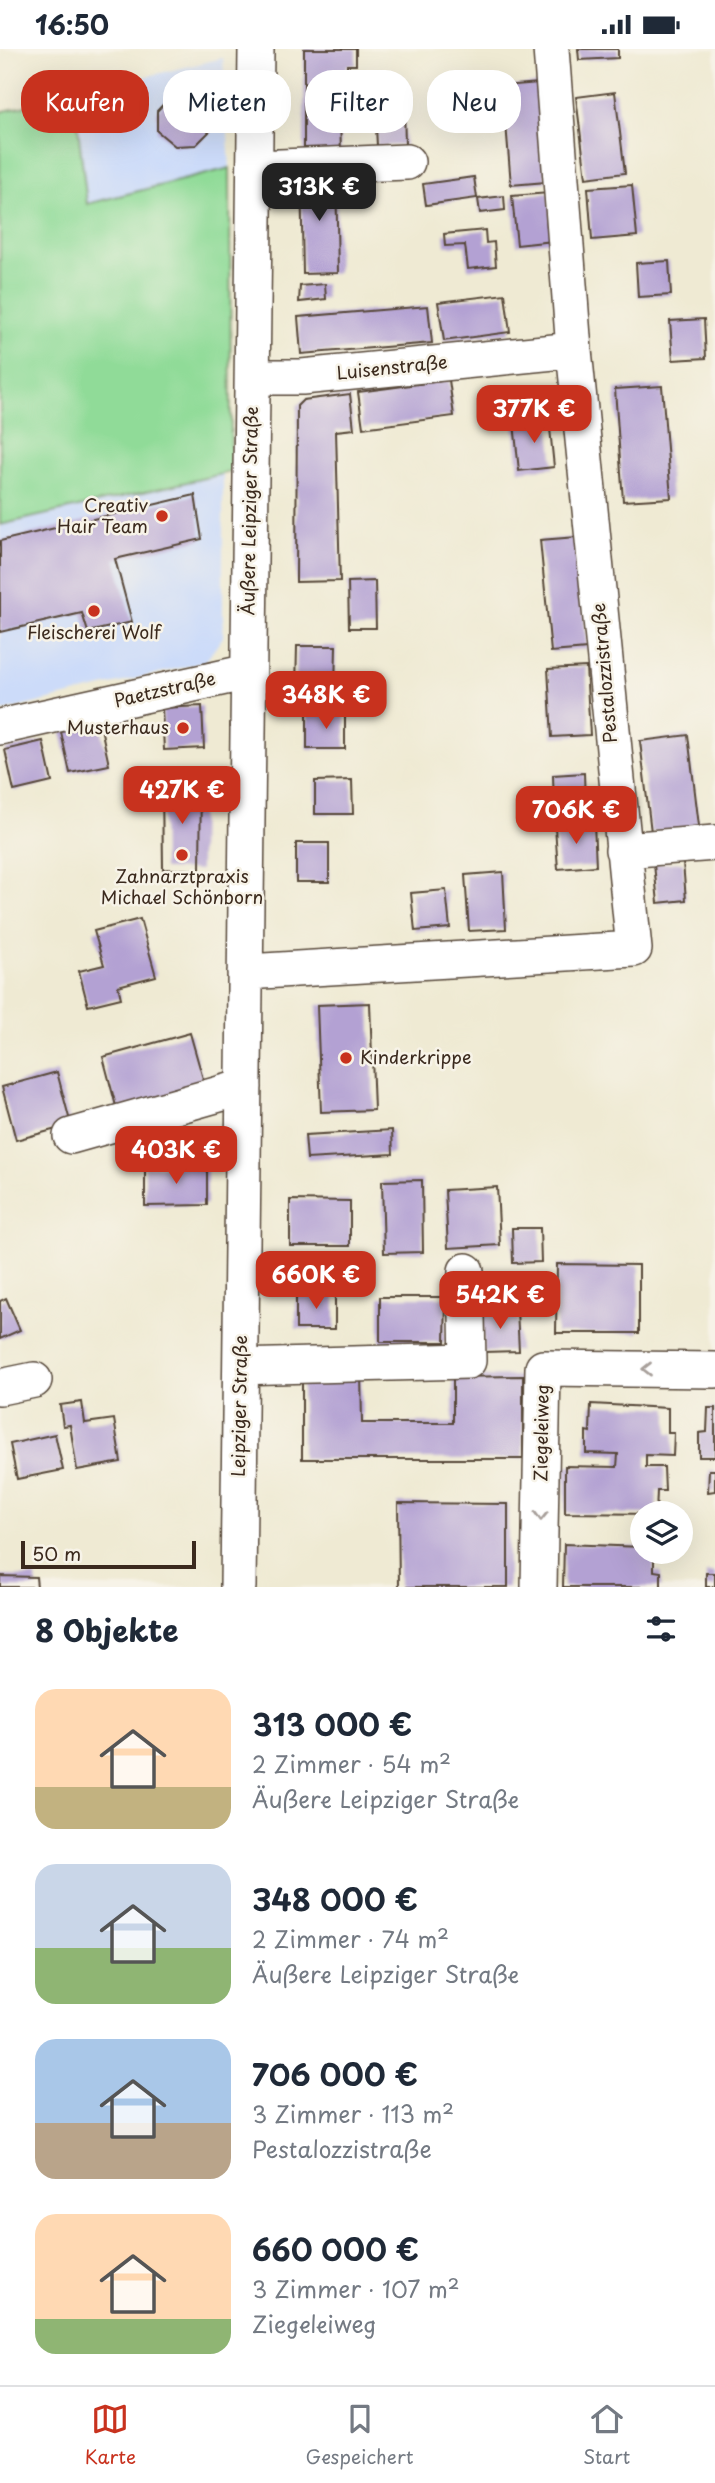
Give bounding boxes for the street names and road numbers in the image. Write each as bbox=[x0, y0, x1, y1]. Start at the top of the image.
street label: Luisenstraße bbox=[335, 347, 449, 386]
street label: Äußere Leipziger Straße bbox=[233, 406, 264, 616]
street label: Pestalozzistraße bbox=[584, 602, 623, 744]
street label: Paetzstraße bbox=[111, 664, 218, 713]
street label: Leipziger Straße bbox=[224, 1335, 253, 1477]
street label: Ziegeleiweg bbox=[526, 1384, 555, 1482]

